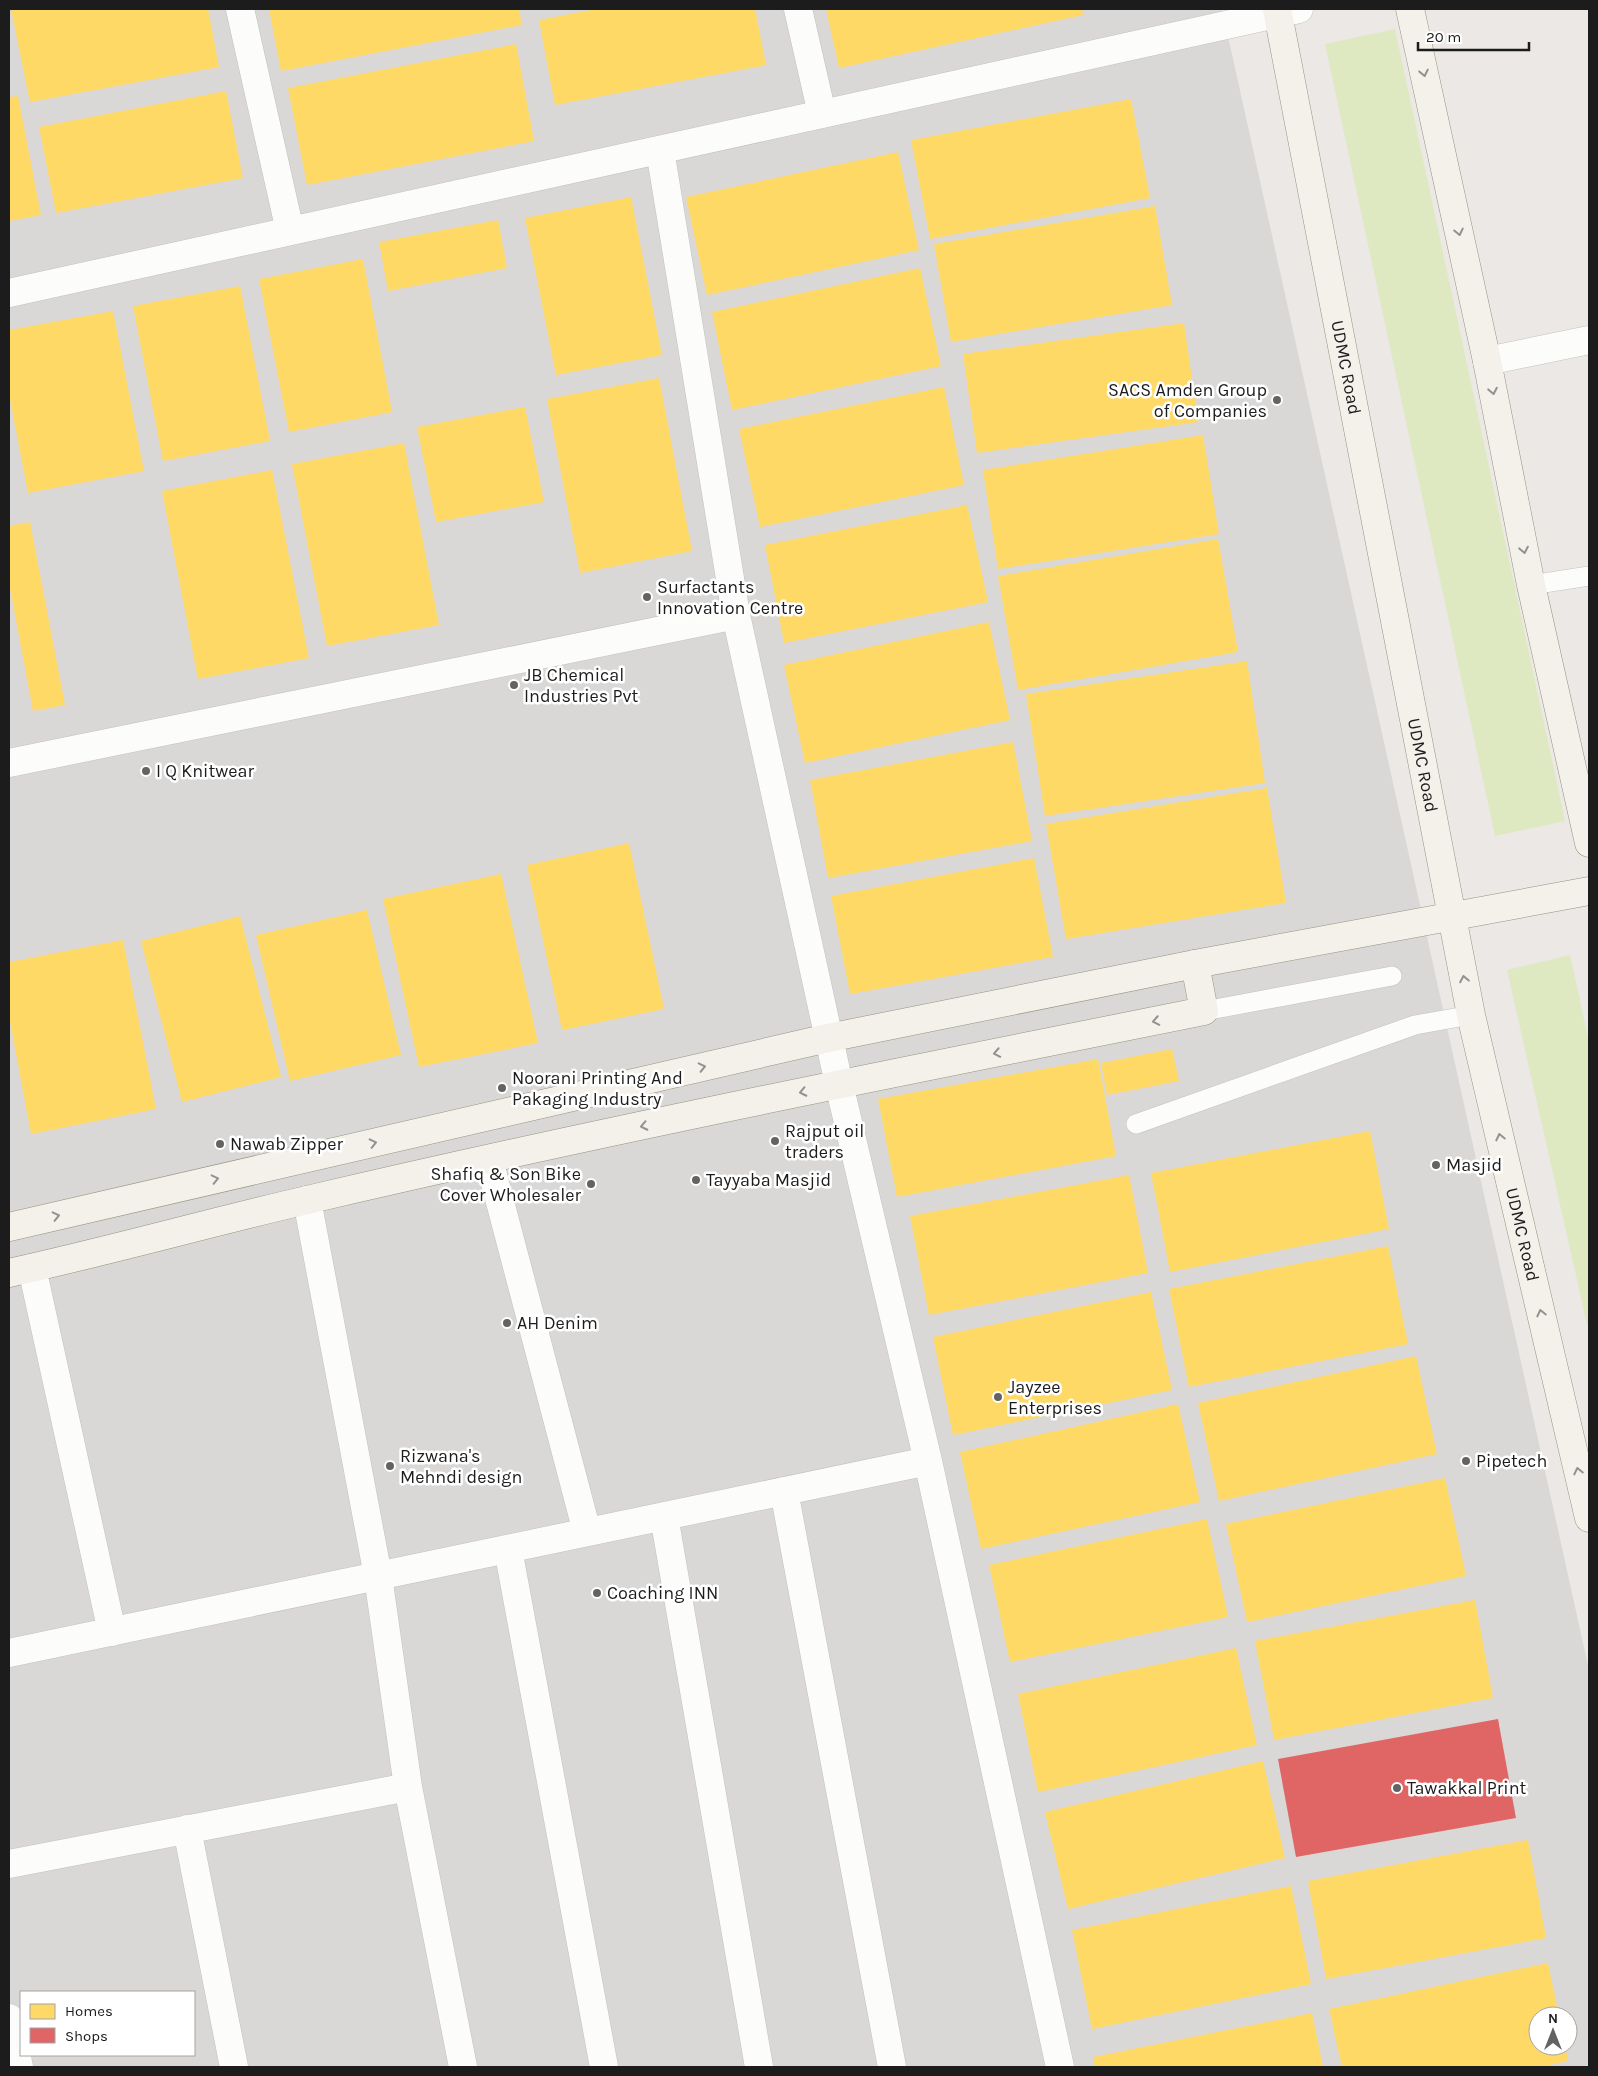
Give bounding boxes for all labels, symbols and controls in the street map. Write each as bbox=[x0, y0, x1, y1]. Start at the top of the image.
scale bar bbox=[1418, 20, 1529, 52]
text: 20 m bbox=[1426, 28, 1461, 46]
one-way arrow bbox=[1418, 69, 1429, 78]
one-way arrow bbox=[1453, 228, 1464, 237]
street label: UDMC Road bbox=[1326, 318, 1366, 416]
place label: SACS Amden Group of Companies bbox=[1108, 379, 1267, 422]
one-way arrow bbox=[1487, 387, 1498, 395]
marker: SACS Amden Group of Companies bbox=[1271, 394, 1283, 406]
one-way arrow bbox=[1519, 546, 1529, 555]
place label: Surfactants Innovation Centre bbox=[657, 576, 803, 619]
marker: Surfactants Innovation Centre bbox=[641, 591, 653, 603]
place label: JB Chemical Industries Pvt bbox=[524, 664, 639, 707]
marker: JB Chemical Industries Pvt bbox=[508, 679, 520, 691]
street label: UDMC Road bbox=[1403, 716, 1443, 814]
place label: I Q Knitwear bbox=[156, 760, 254, 782]
marker: I Q Knitwear bbox=[140, 765, 152, 777]
one-way arrow bbox=[1459, 975, 1469, 983]
one-way arrow bbox=[1152, 1015, 1160, 1025]
one-way arrow bbox=[992, 1047, 1001, 1057]
one-way arrow bbox=[697, 1062, 706, 1073]
place label: Noorani Printing And Pakaging Industry bbox=[512, 1067, 683, 1110]
marker: Noorani Printing And Pakaging Industry bbox=[496, 1082, 508, 1094]
one-way arrow bbox=[799, 1086, 808, 1097]
one-way arrow bbox=[640, 1120, 649, 1131]
place label: Rajput oil traders bbox=[785, 1120, 864, 1163]
place label: Nawab Zipper bbox=[230, 1133, 343, 1155]
one-way arrow bbox=[1495, 1133, 1506, 1142]
marker: Rajput oil traders bbox=[769, 1135, 781, 1147]
marker: Nawab Zipper bbox=[214, 1138, 226, 1150]
one-way arrow bbox=[369, 1138, 377, 1149]
place label: Masjid bbox=[1446, 1154, 1502, 1176]
marker: Masjid bbox=[1430, 1159, 1442, 1171]
place label: Shafiq & Son Bike Cover Wholesaler bbox=[430, 1163, 581, 1206]
place label: Tayyaba Masjid bbox=[706, 1169, 831, 1191]
one-way arrow bbox=[210, 1174, 219, 1185]
marker: Tayyaba Masjid bbox=[690, 1174, 702, 1186]
marker: Shafiq & Son Bike Cover Wholesaler bbox=[585, 1178, 597, 1190]
street label: UDMC Road bbox=[1501, 1185, 1544, 1284]
one-way arrow bbox=[52, 1211, 61, 1222]
one-way arrow bbox=[1536, 1308, 1547, 1317]
place label: AH Denim bbox=[517, 1312, 598, 1334]
marker: AH Denim bbox=[501, 1317, 513, 1329]
place label: Jayzee Enterprises bbox=[1008, 1376, 1102, 1419]
marker: Jayzee Enterprises bbox=[992, 1391, 1004, 1403]
place label: Rizwana's Mehndi design bbox=[400, 1445, 522, 1488]
place label: Pipetech bbox=[1476, 1450, 1547, 1472]
marker: Pipetech bbox=[1460, 1455, 1472, 1467]
marker: Rizwana's Mehndi design bbox=[384, 1460, 396, 1472]
one-way arrow bbox=[1573, 1466, 1584, 1475]
place label: Coaching INN bbox=[607, 1582, 718, 1604]
marker: Coaching INN bbox=[591, 1587, 603, 1599]
place label: Tawakkal Print bbox=[1407, 1777, 1527, 1799]
marker: Tawakkal Print bbox=[1391, 1782, 1403, 1794]
legend bbox=[20, 1991, 195, 2056]
text: Homes bbox=[65, 2002, 113, 2020]
north arrow bbox=[1528, 2006, 1578, 2056]
text: N bbox=[1548, 2010, 1558, 2027]
text: Shops bbox=[65, 2027, 108, 2045]

